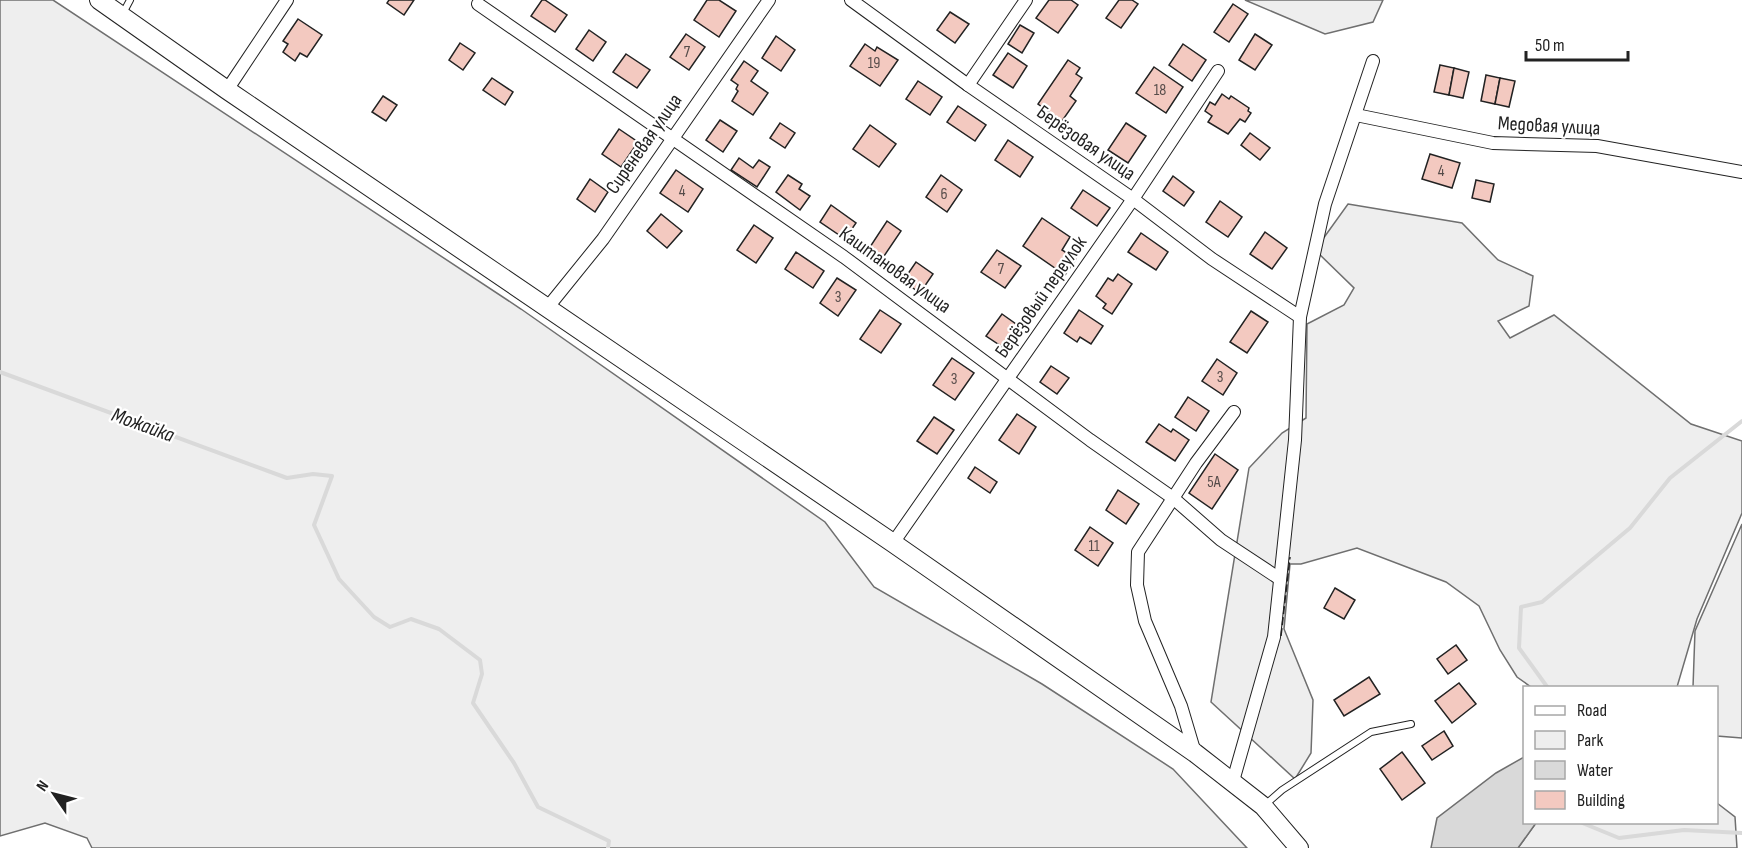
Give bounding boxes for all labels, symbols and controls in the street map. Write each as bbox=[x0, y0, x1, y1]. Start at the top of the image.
scale bar bbox=[1526, 24, 1628, 62]
text: 50 m bbox=[1535, 35, 1565, 56]
house number: 7 bbox=[684, 43, 691, 62]
house number: 19 bbox=[868, 54, 880, 73]
house number: 18 bbox=[1154, 81, 1166, 100]
street label: Сиреневая улица bbox=[601, 89, 687, 199]
street label: Берёзовая улица bbox=[1032, 100, 1140, 186]
street label: Медовая улица bbox=[1497, 111, 1601, 141]
house number: 4 bbox=[1438, 162, 1445, 181]
house number: 4 bbox=[679, 182, 686, 201]
house number: 6 bbox=[940, 185, 948, 204]
street label: Каштановая улица bbox=[834, 221, 956, 319]
street label: Берёзовый переулок bbox=[990, 231, 1092, 363]
house number: 7 bbox=[998, 260, 1005, 279]
house number: 3 bbox=[835, 288, 841, 307]
house number: 3 bbox=[1217, 368, 1223, 387]
house number: 3 bbox=[951, 370, 957, 389]
water label: Можайка bbox=[108, 402, 178, 448]
house number: 5А bbox=[1207, 473, 1221, 492]
house number: 11 bbox=[1088, 537, 1100, 556]
legend bbox=[1523, 686, 1718, 824]
text: Road bbox=[1577, 700, 1607, 721]
text: Park bbox=[1577, 730, 1603, 751]
text: Water bbox=[1577, 760, 1613, 781]
north arrow bbox=[24, 764, 84, 824]
text: N bbox=[33, 777, 53, 795]
text: Building bbox=[1577, 790, 1625, 811]

